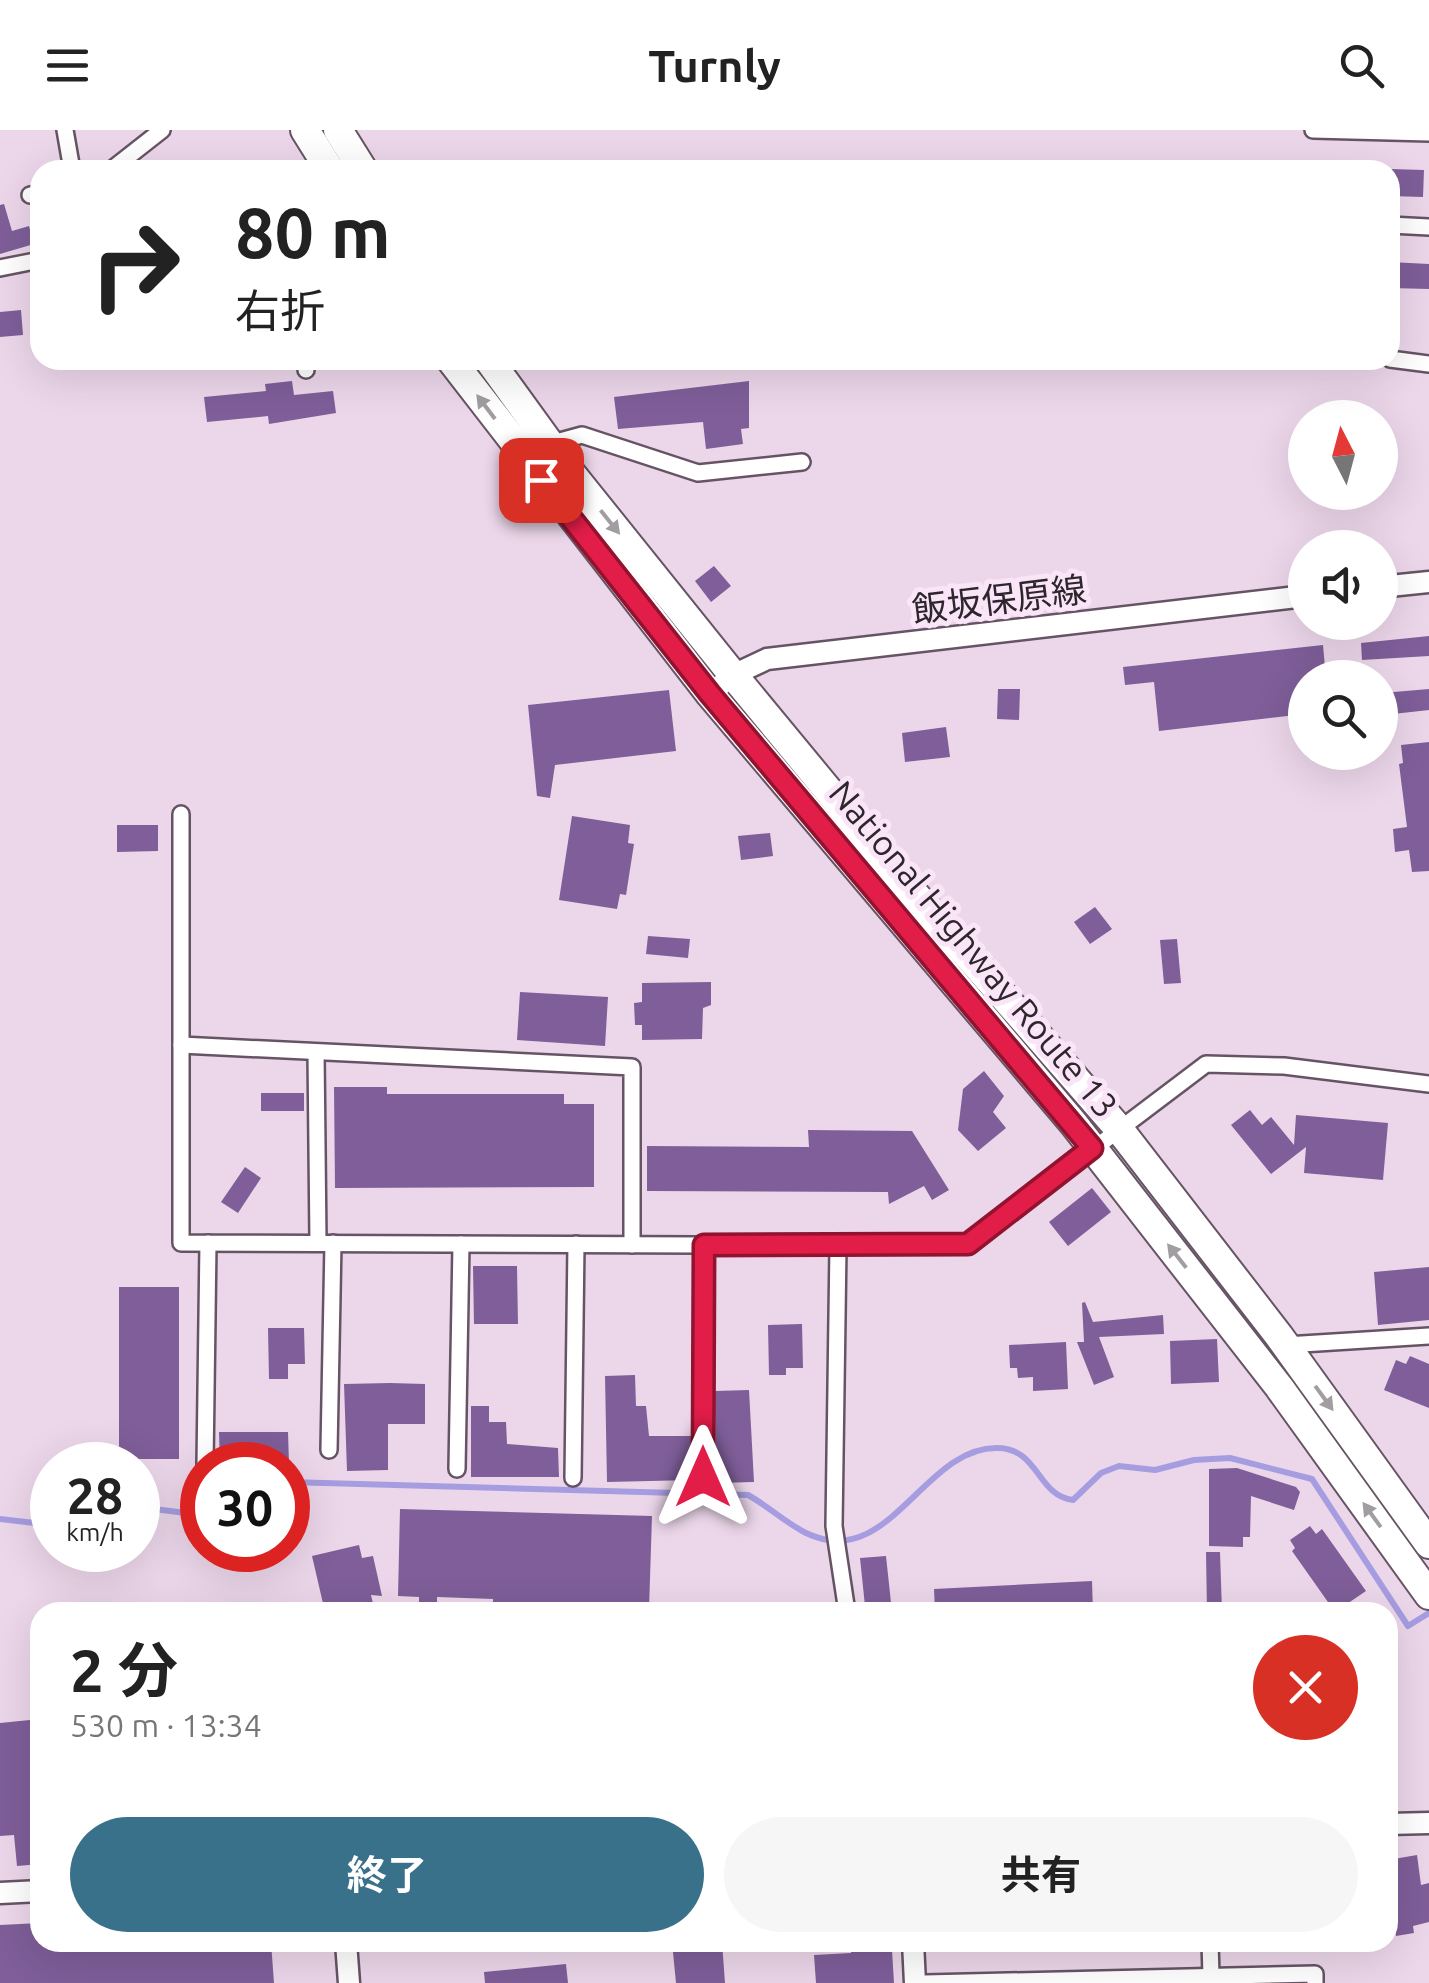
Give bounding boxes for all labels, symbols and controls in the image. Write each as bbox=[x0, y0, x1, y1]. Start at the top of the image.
icon: menu bbox=[40, 38, 95, 93]
icon: search bbox=[1334, 38, 1389, 93]
text: Turnly bbox=[648, 40, 781, 91]
text: 80 m bbox=[235, 193, 391, 271]
icon: right bbox=[70, 200, 200, 330]
text: 右折 bbox=[235, 285, 325, 336]
one-way arrow bbox=[476, 394, 496, 420]
north arrow bbox=[1288, 400, 1398, 510]
map controls bbox=[1288, 400, 1398, 770]
pin bbox=[499, 438, 584, 523]
icon: arrive bbox=[514, 453, 569, 508]
one-way arrow bbox=[599, 509, 620, 535]
button: sound bbox=[1288, 530, 1398, 640]
street label: 飯坂保原線 bbox=[910, 568, 1088, 630]
button: search bbox=[1288, 660, 1398, 770]
street label: National Highway Route 13 bbox=[822, 773, 1126, 1125]
one-way arrow bbox=[1167, 1243, 1188, 1269]
one-way arrow bbox=[1314, 1384, 1333, 1411]
position arrow bbox=[651, 1425, 755, 1529]
speed limit sign: 30 bbox=[180, 1442, 310, 1572]
text: 28 bbox=[67, 1467, 123, 1523]
one-way arrow bbox=[1363, 1502, 1383, 1528]
text: km/h bbox=[66, 1518, 124, 1546]
button: close bbox=[1253, 1635, 1358, 1740]
text: 2 分 bbox=[70, 1636, 178, 1703]
text: 530 m · 13:34 bbox=[70, 1707, 262, 1743]
button: 終了 bbox=[70, 1817, 704, 1932]
button: 共有 bbox=[724, 1817, 1358, 1932]

